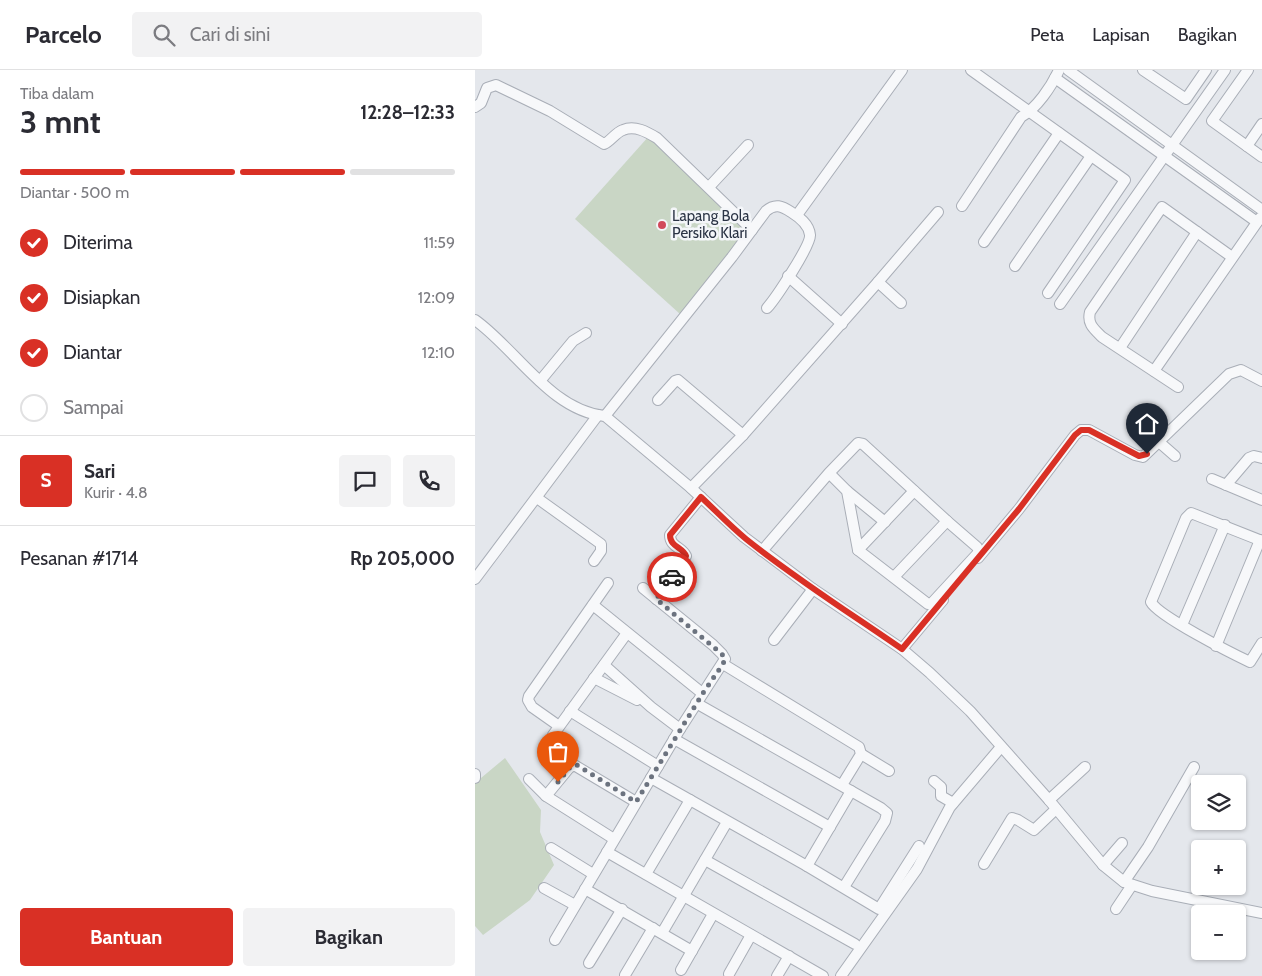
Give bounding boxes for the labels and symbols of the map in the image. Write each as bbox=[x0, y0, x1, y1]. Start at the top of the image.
place label: Lapang Bola Persiko Klari bbox=[672, 207, 750, 242]
marker: Lapang Bola Persiko Klari bbox=[656, 219, 668, 231]
pin bbox=[1126, 403, 1168, 454]
courier bbox=[647, 552, 697, 602]
pin bbox=[537, 731, 579, 782]

